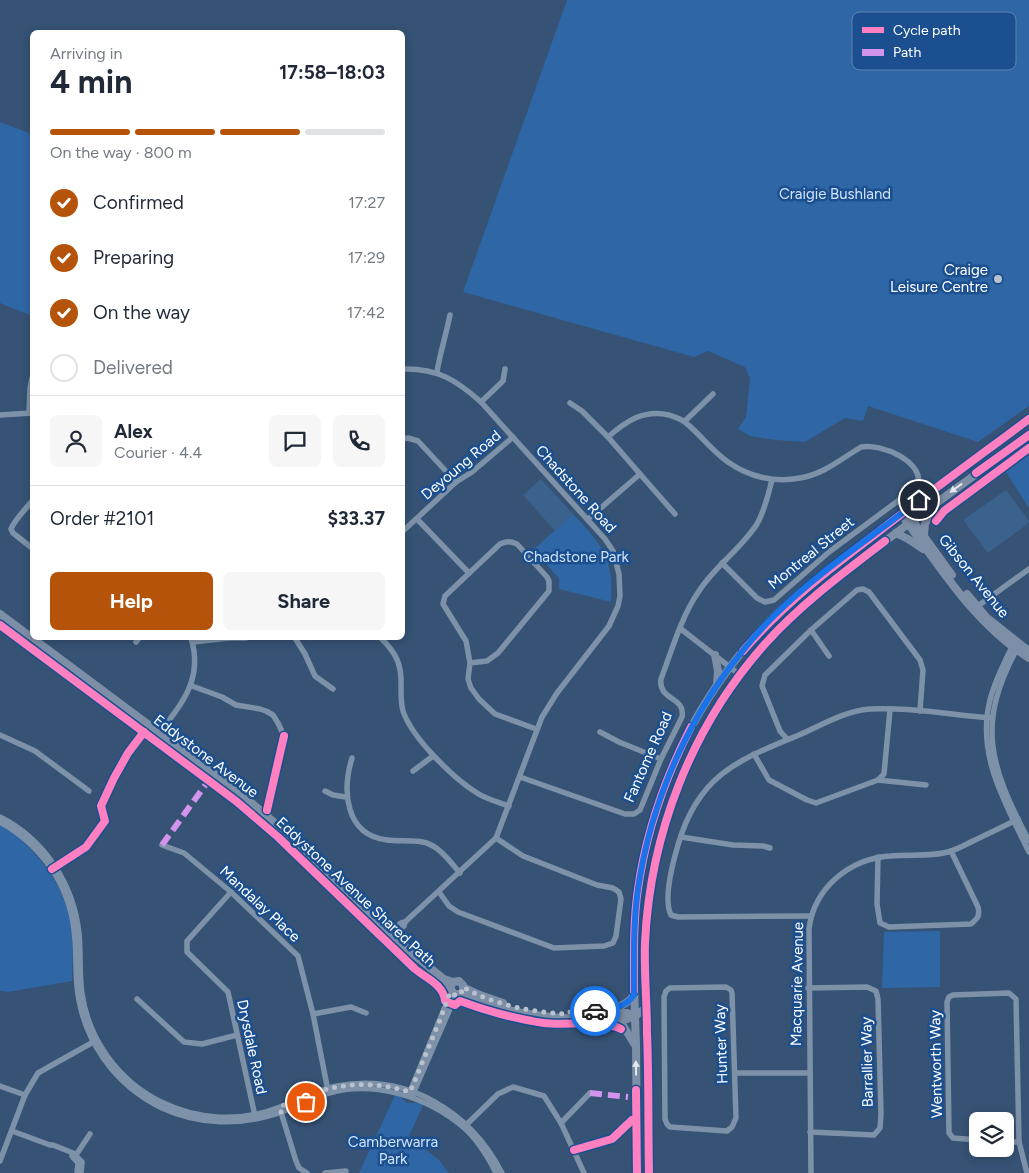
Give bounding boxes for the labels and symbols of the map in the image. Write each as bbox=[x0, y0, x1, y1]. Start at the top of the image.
legend bbox=[852, 12, 1016, 70]
text: Cycle path bbox=[893, 22, 961, 39]
text: Path bbox=[893, 44, 921, 61]
park label: Craigie Bushland bbox=[779, 185, 891, 203]
place label: Craige Leisure Centre bbox=[890, 261, 988, 296]
marker: Craige Leisure Centre bbox=[992, 273, 1004, 285]
street label: Deyoung Road bbox=[417, 426, 505, 504]
street label: Chadstone Road bbox=[532, 441, 620, 537]
pin bbox=[898, 479, 940, 521]
one-way arrow bbox=[949, 483, 962, 493]
street label: Montreal Street bbox=[764, 513, 858, 593]
street label: Gibson Avenue bbox=[935, 531, 1013, 621]
park label: Chadstone Park bbox=[523, 548, 630, 566]
street label: Fantome Road bbox=[620, 709, 676, 805]
street label: Eddystone Avenue bbox=[150, 711, 262, 801]
street label: Eddystone Avenue Shared Path bbox=[272, 813, 440, 971]
street label: Mandalay Place bbox=[216, 862, 304, 946]
street label: Macquarie Avenue bbox=[787, 922, 807, 1046]
courier bbox=[570, 986, 620, 1036]
street label: Drysdale Road bbox=[233, 998, 271, 1096]
street label: Hunter Way bbox=[711, 1004, 731, 1084]
street label: Wentworth Way bbox=[926, 1010, 946, 1118]
street label: Barrallier Way bbox=[857, 1016, 877, 1108]
one-way arrow bbox=[632, 1060, 640, 1076]
pin bbox=[285, 1081, 327, 1123]
park label: Camberwarra Park bbox=[348, 1133, 438, 1168]

